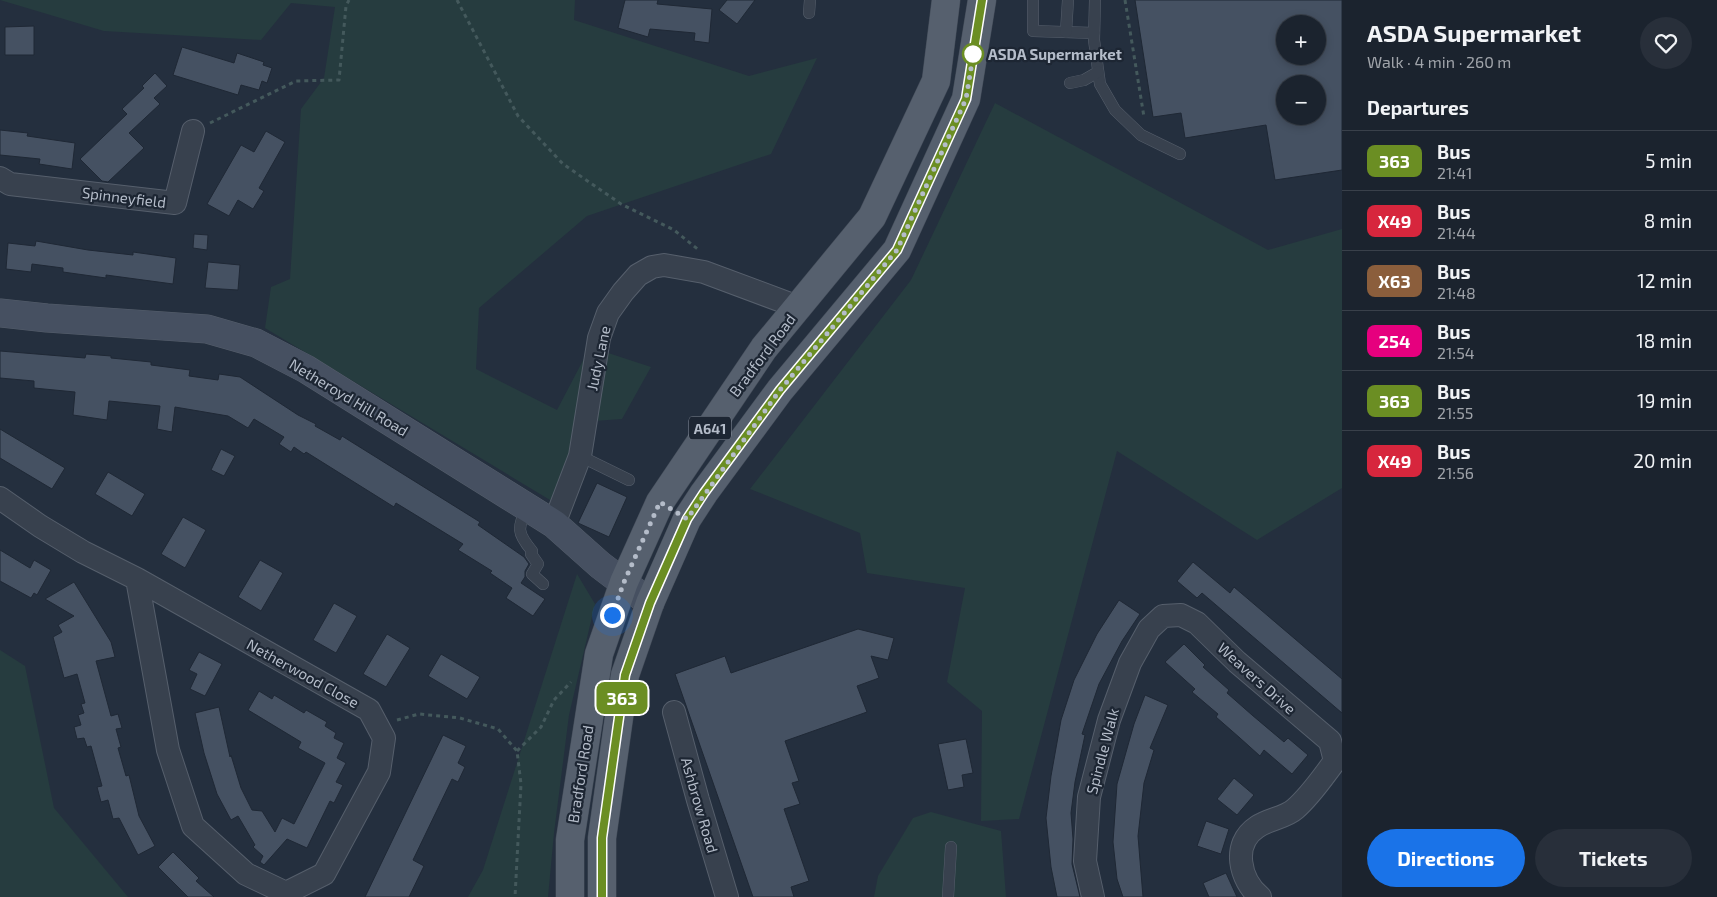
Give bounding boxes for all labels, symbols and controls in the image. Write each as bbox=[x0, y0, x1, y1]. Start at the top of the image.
map controls bbox=[1276, 15, 1326, 125]
button: + bbox=[1276, 15, 1326, 65]
button: heart bbox=[1640, 17, 1692, 69]
text: ASDA Supermarket bbox=[1367, 18, 1581, 47]
marker: ASDA Supermarket bbox=[962, 43, 984, 65]
place label: ASDA Supermarket bbox=[988, 45, 1122, 63]
text: Walk · 4 min · 260 m bbox=[1367, 52, 1511, 71]
button: − bbox=[1276, 75, 1326, 125]
text: Departures bbox=[1367, 96, 1469, 119]
text: Bus bbox=[1437, 140, 1471, 163]
text: 5 min bbox=[1645, 149, 1692, 172]
text: 363 bbox=[1379, 150, 1410, 172]
text: 21:41 bbox=[1437, 163, 1472, 182]
street label: Spinneyfield bbox=[81, 183, 167, 211]
text: Bus bbox=[1437, 200, 1471, 223]
text: 8 min bbox=[1644, 209, 1692, 232]
text: X49 bbox=[1378, 210, 1411, 232]
text: 21:44 bbox=[1437, 223, 1476, 242]
text: Bus bbox=[1437, 260, 1471, 283]
text: 12 min bbox=[1637, 269, 1692, 292]
text: X63 bbox=[1378, 270, 1411, 292]
text: 21:48 bbox=[1437, 283, 1476, 302]
street label: Bradford Road bbox=[725, 310, 799, 400]
text: Bus bbox=[1437, 320, 1471, 343]
street label: Judy Lane bbox=[582, 324, 614, 392]
text: 18 min bbox=[1636, 329, 1692, 352]
text: 254 bbox=[1379, 330, 1410, 352]
text: 21:54 bbox=[1437, 343, 1475, 362]
street label: Netheroyd Hill Road bbox=[286, 354, 412, 440]
text: Bus bbox=[1437, 380, 1471, 403]
text: 19 min bbox=[1637, 389, 1692, 412]
text: 363 bbox=[1379, 390, 1410, 412]
text: 21:55 bbox=[1437, 403, 1473, 422]
road number: A641 bbox=[689, 416, 731, 439]
text: Bus bbox=[1437, 440, 1471, 463]
text: 20 min bbox=[1633, 449, 1692, 472]
text: X49 bbox=[1378, 450, 1411, 472]
text: 21:56 bbox=[1437, 463, 1474, 482]
your location bbox=[600, 603, 625, 628]
street label: Netherwood Close bbox=[244, 635, 362, 711]
street label: Weavers Drive bbox=[1214, 638, 1300, 718]
line badge: 363 bbox=[593, 682, 651, 714]
text: 363 bbox=[606, 687, 638, 709]
street label: Spindle Walk bbox=[1082, 706, 1122, 796]
street label: Bradford Road bbox=[563, 724, 597, 824]
street label: Ashbrow Road bbox=[678, 755, 722, 855]
button: Directions bbox=[1367, 829, 1525, 887]
button: Tickets bbox=[1535, 829, 1692, 887]

